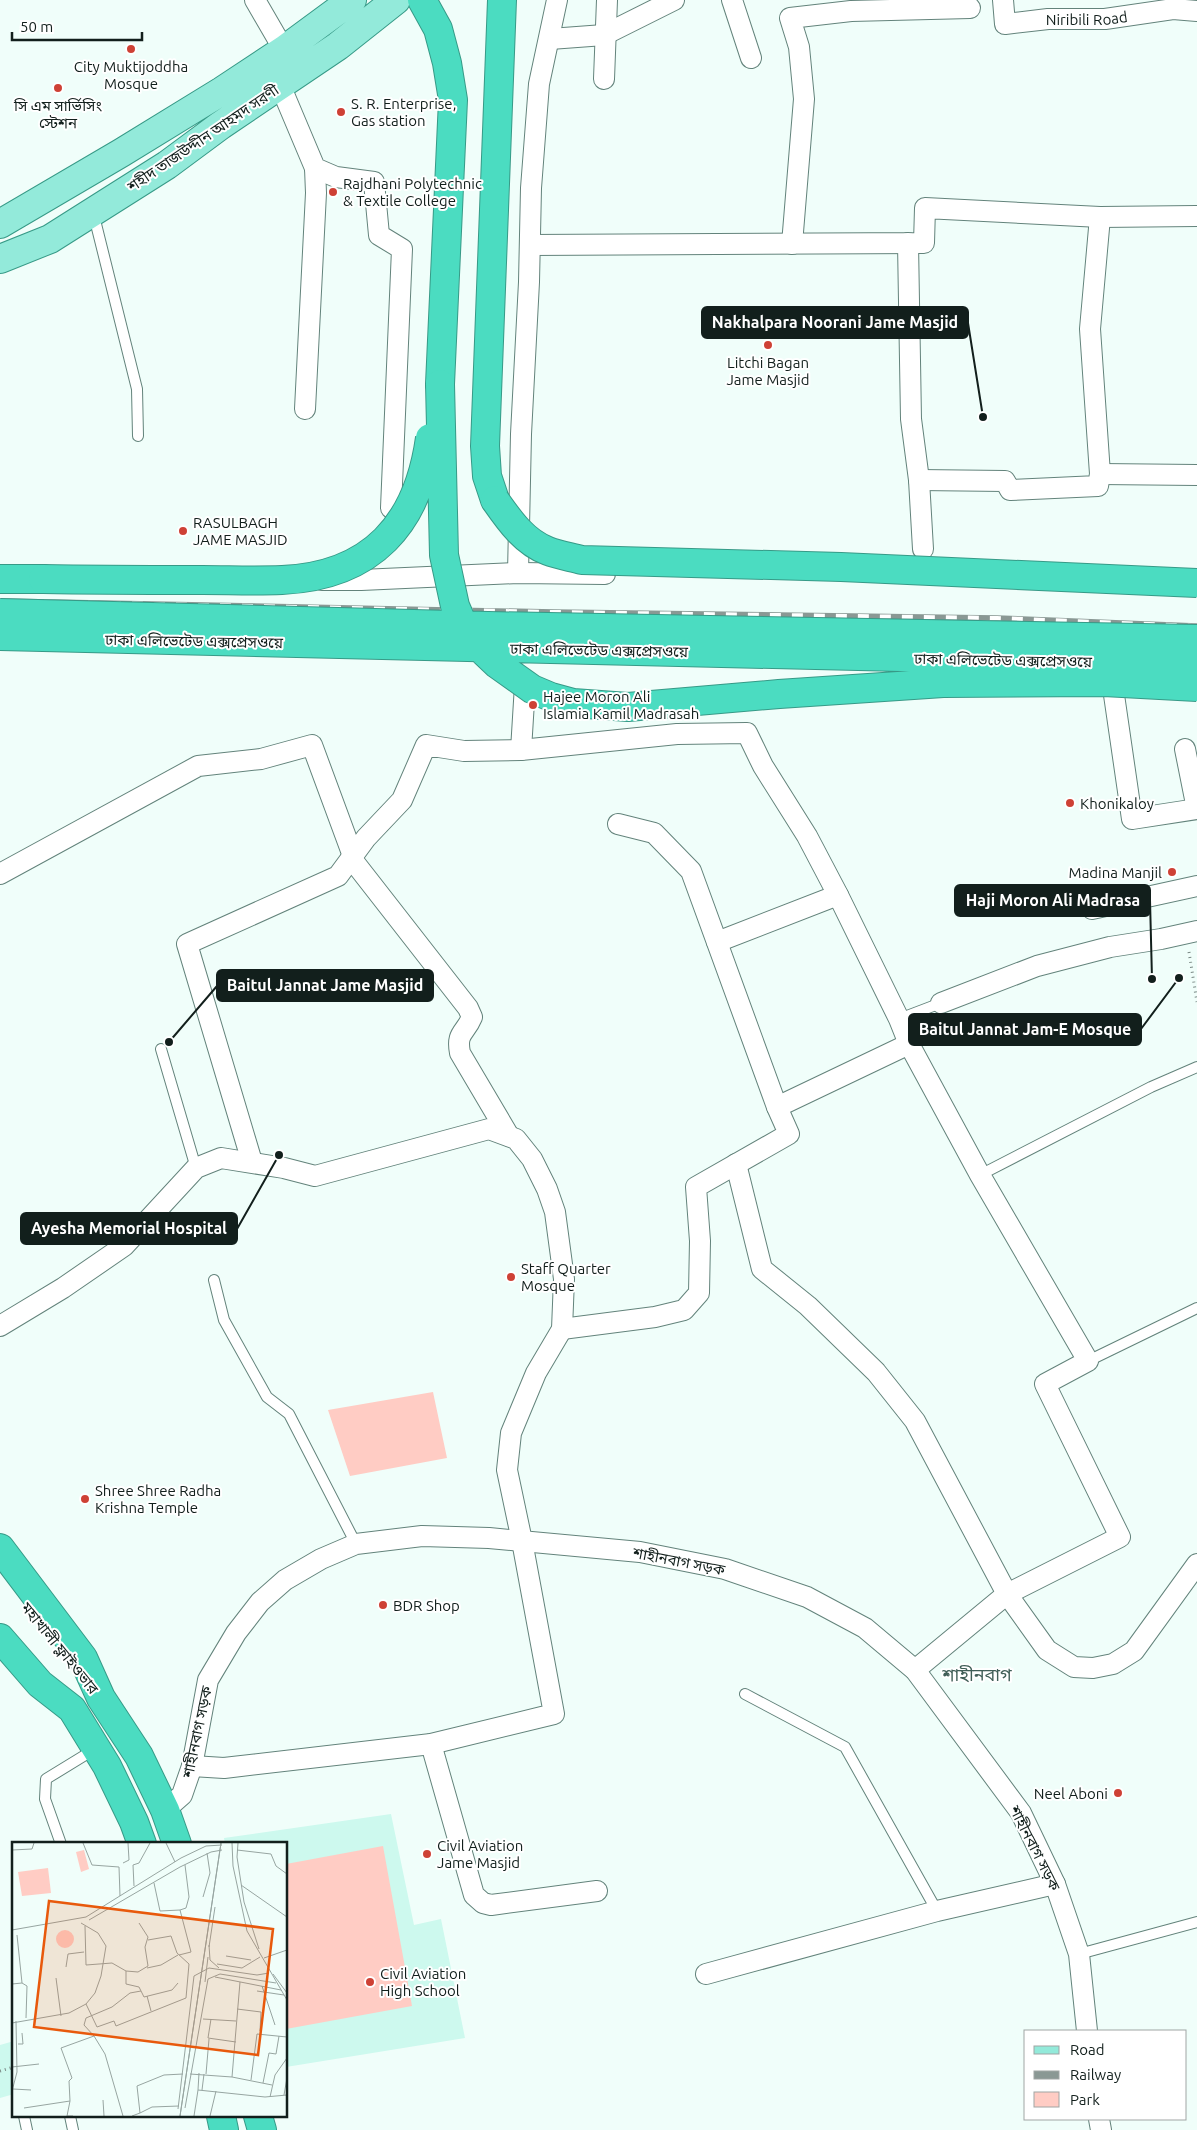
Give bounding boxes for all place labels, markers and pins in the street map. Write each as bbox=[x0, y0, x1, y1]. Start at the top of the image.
marker: City Muktijoddha Mosque bbox=[125, 43, 137, 55]
place label: City Muktijoddha Mosque bbox=[74, 58, 188, 92]
marker: সি এম সার্ভিসিং স্টেশন bbox=[52, 82, 64, 94]
place label: S. R. Enterprise, Gas station bbox=[351, 95, 456, 129]
place label: সি এম সার্ভিসিং স্টেশন bbox=[13, 97, 102, 131]
marker: S. R. Enterprise, Gas station bbox=[335, 106, 347, 118]
place label: Rajdhani Polytechnic & Textile College bbox=[343, 175, 482, 209]
marker: Rajdhani Polytechnic & Textile College bbox=[327, 186, 339, 198]
callout: Nakhalpara Noorani Jame Masjid bbox=[702, 307, 968, 338]
marker: Litchi Bagan Jame Masjid bbox=[762, 339, 774, 351]
place label: Litchi Bagan Jame Masjid bbox=[726, 354, 810, 388]
place label: RASULBAGH JAME MASJID bbox=[193, 514, 288, 548]
marker: RASULBAGH JAME MASJID bbox=[177, 525, 189, 537]
place label: Hajee Moron Ali Islamia Kamil Madrasah bbox=[543, 688, 699, 722]
marker: Hajee Moron Ali Islamia Kamil Madrasah bbox=[527, 699, 539, 711]
place label: Khonikaloy bbox=[1080, 795, 1154, 812]
marker: Khonikaloy bbox=[1064, 797, 1076, 809]
place label: Madina Manjil bbox=[1069, 864, 1162, 881]
marker: Madina Manjil bbox=[1166, 866, 1178, 878]
callout: Haji Moron Ali Madrasa bbox=[955, 885, 1150, 916]
callout: Baitul Jannat Jame Masjid bbox=[217, 970, 433, 1001]
callout: Baitul Jannat Jam-E Mosque bbox=[909, 1014, 1141, 1045]
callout: Ayesha Memorial Hospital bbox=[21, 1213, 237, 1244]
place label: Staff Quarter Mosque bbox=[521, 1260, 611, 1294]
marker: Staff Quarter Mosque bbox=[505, 1271, 517, 1283]
place label: Shree Shree Radha Krishna Temple bbox=[95, 1482, 221, 1516]
marker: Shree Shree Radha Krishna Temple bbox=[79, 1493, 91, 1505]
place label: BDR Shop bbox=[393, 1597, 460, 1614]
marker: BDR Shop bbox=[377, 1599, 389, 1611]
place label: Neel Aboni bbox=[1034, 1785, 1108, 1802]
marker: Neel Aboni bbox=[1112, 1787, 1124, 1799]
place label: Civil Aviation Jame Masjid bbox=[437, 1837, 523, 1871]
marker: Civil Aviation Jame Masjid bbox=[421, 1848, 433, 1860]
place label: Civil Aviation High School bbox=[380, 1965, 466, 1999]
marker: Civil Aviation High School bbox=[364, 1976, 376, 1988]

